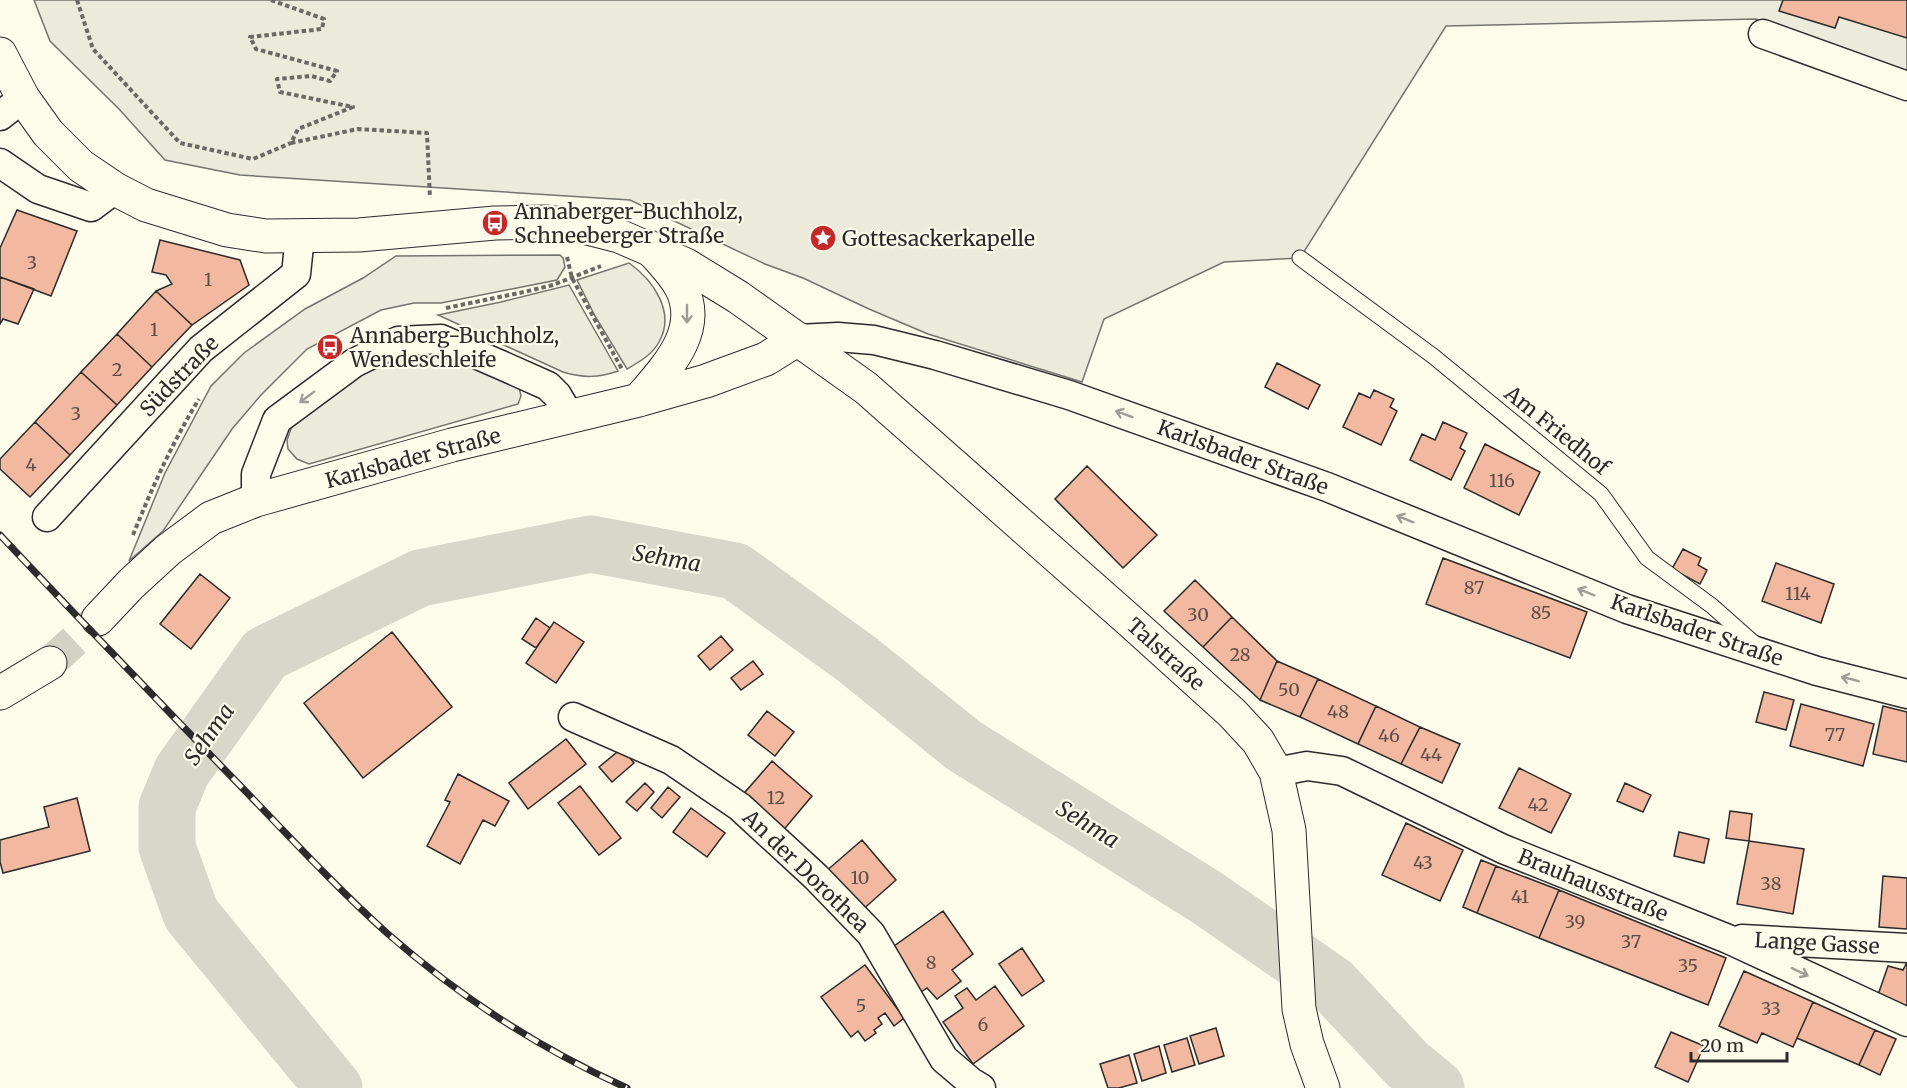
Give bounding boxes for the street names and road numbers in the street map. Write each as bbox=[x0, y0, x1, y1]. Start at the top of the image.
street label: Südstraße bbox=[134, 330, 224, 422]
street label: Am Friedhof bbox=[1498, 379, 1616, 481]
street label: Karlsbader Straße bbox=[1154, 413, 1332, 501]
street label: Karlsbader Straße bbox=[322, 422, 504, 494]
street label: Karlsbader Straße bbox=[1607, 588, 1787, 672]
street label: Talstraße bbox=[1121, 612, 1211, 696]
street label: An der Dorothea bbox=[736, 803, 875, 938]
street label: Brauhausstraße bbox=[1514, 843, 1672, 927]
street label: Lange Gasse bbox=[1754, 926, 1880, 960]

